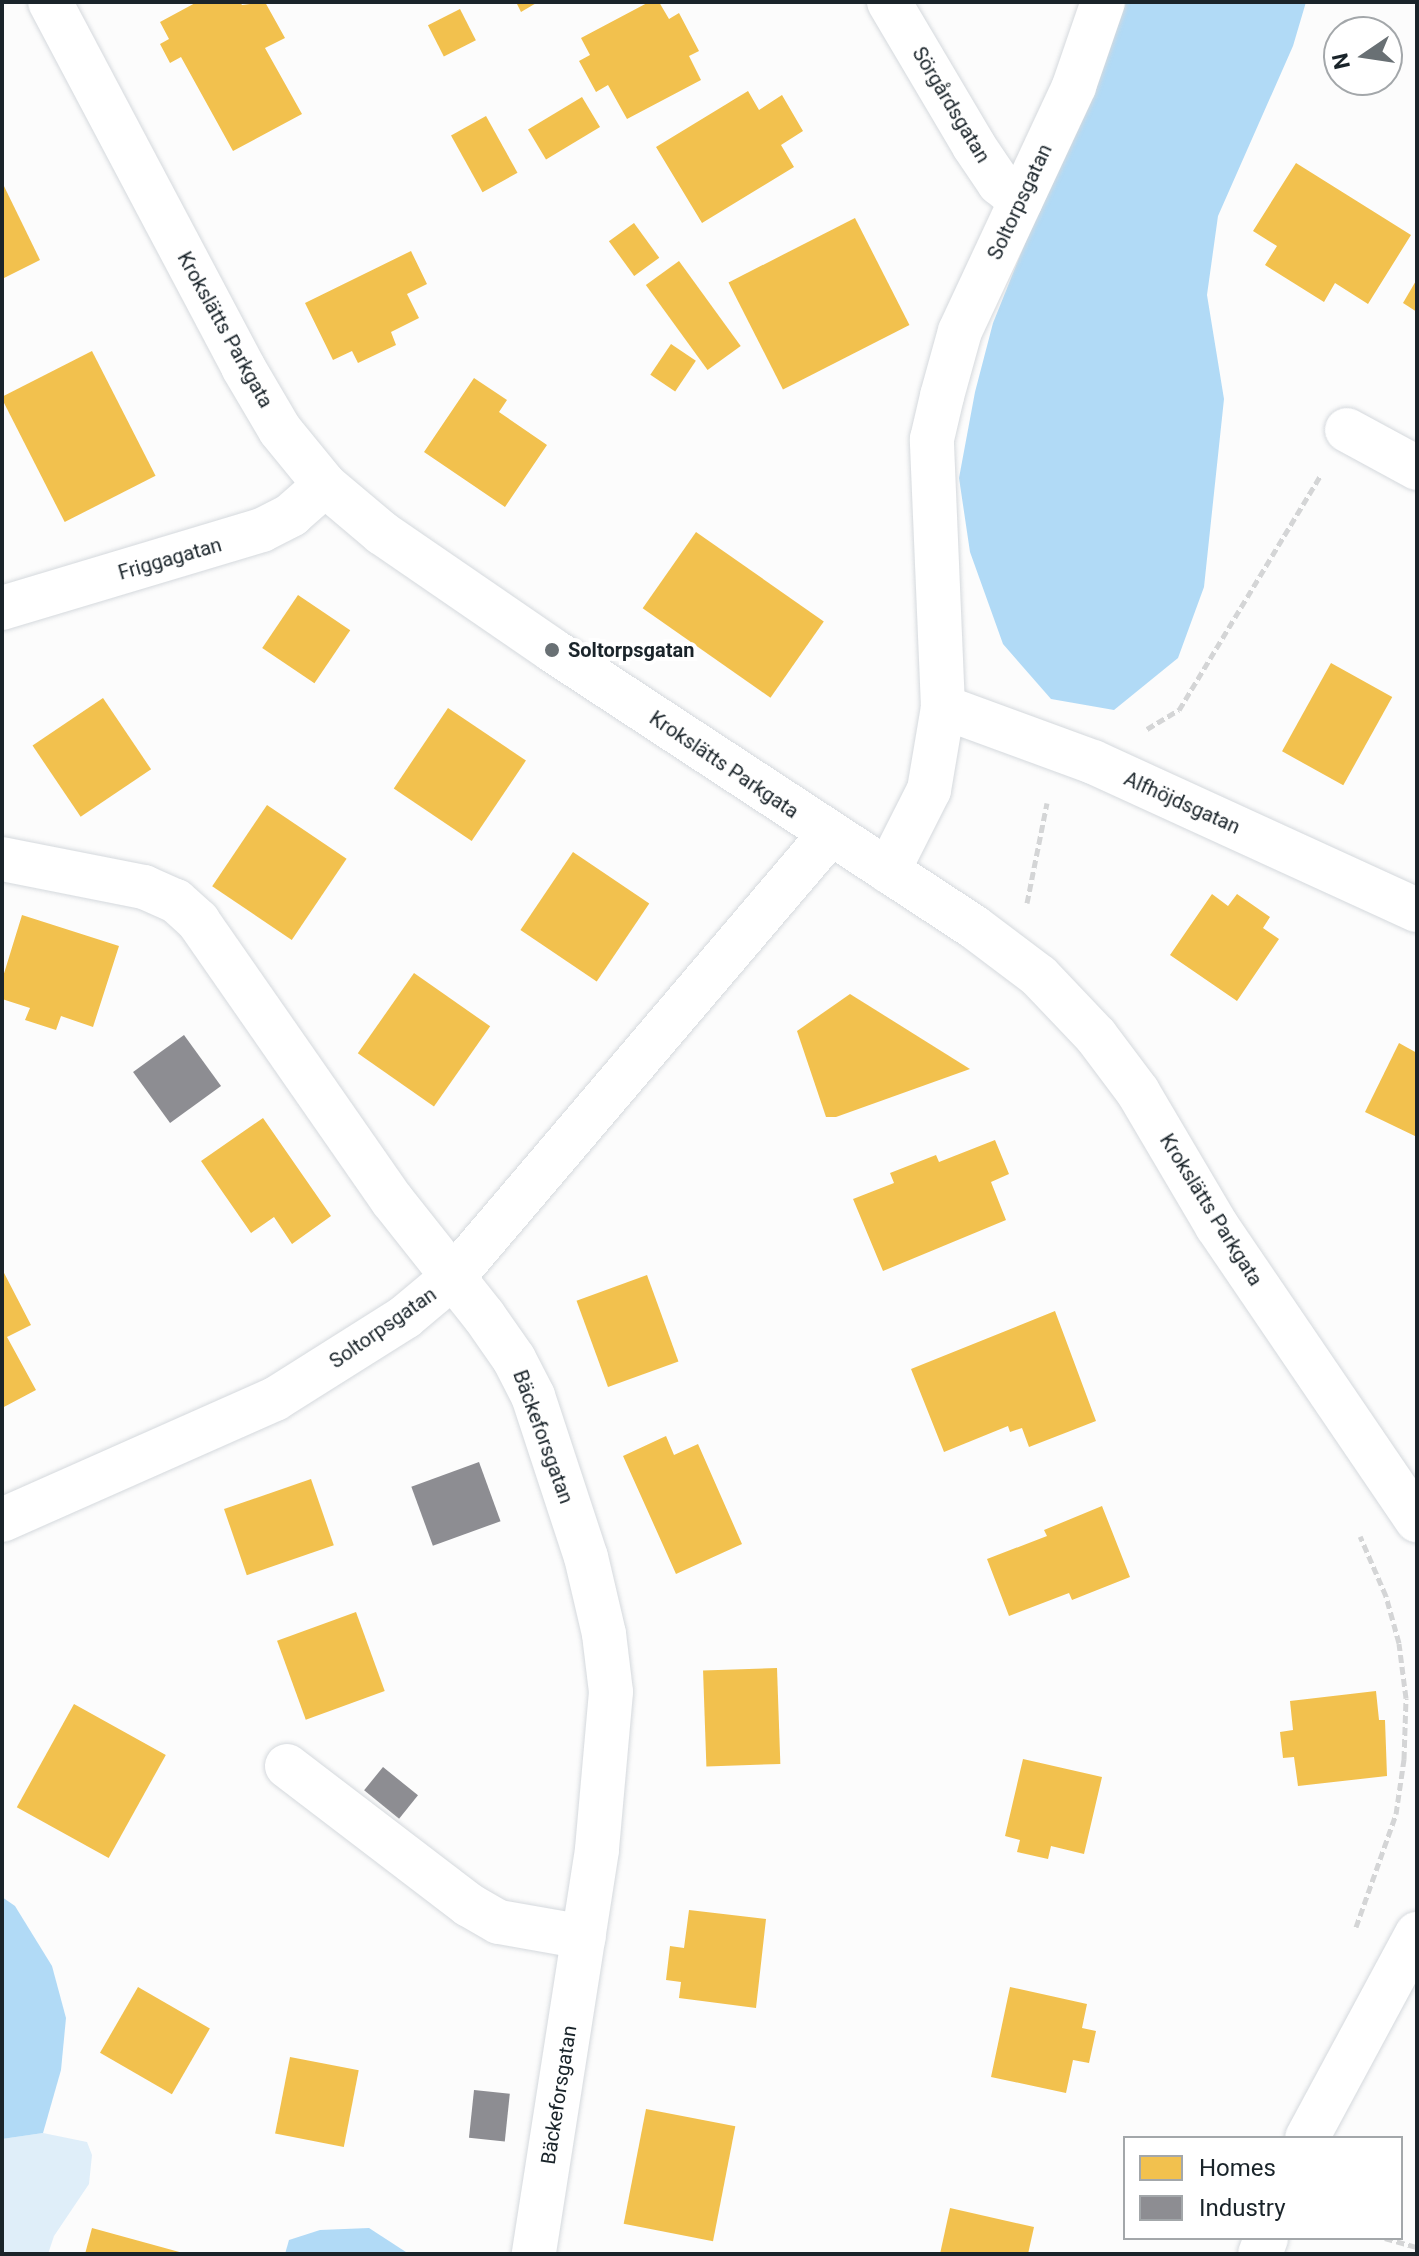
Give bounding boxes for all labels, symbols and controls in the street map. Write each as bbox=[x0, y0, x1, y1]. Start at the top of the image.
north arrow bbox=[1323, 16, 1403, 96]
street label: Sörgårdsgatan bbox=[907, 43, 995, 167]
text: N bbox=[1327, 51, 1355, 71]
street label: Soltorpsgatan bbox=[983, 140, 1057, 264]
street label: Krokslätts Parkgata bbox=[172, 248, 278, 412]
street label: Friggagatan bbox=[116, 533, 224, 585]
place label: Soltorpsgatan bbox=[568, 638, 694, 662]
marker: Soltorpsgatan bbox=[543, 641, 561, 659]
street label: Krokslätts Parkgata bbox=[645, 706, 803, 824]
street label: Alfhöjdsgatan bbox=[1120, 767, 1244, 839]
street label: Krokslätts Parkgata bbox=[1155, 1130, 1267, 1290]
street label: Soltorpsgatan bbox=[325, 1282, 441, 1374]
street label: Bäckeforsgatan bbox=[508, 1367, 578, 1507]
street label: Bäckeforsgatan bbox=[536, 2024, 582, 2166]
legend bbox=[1123, 2136, 1403, 2240]
text: Homes bbox=[1199, 2154, 1276, 2182]
text: Industry bbox=[1199, 2194, 1285, 2222]

